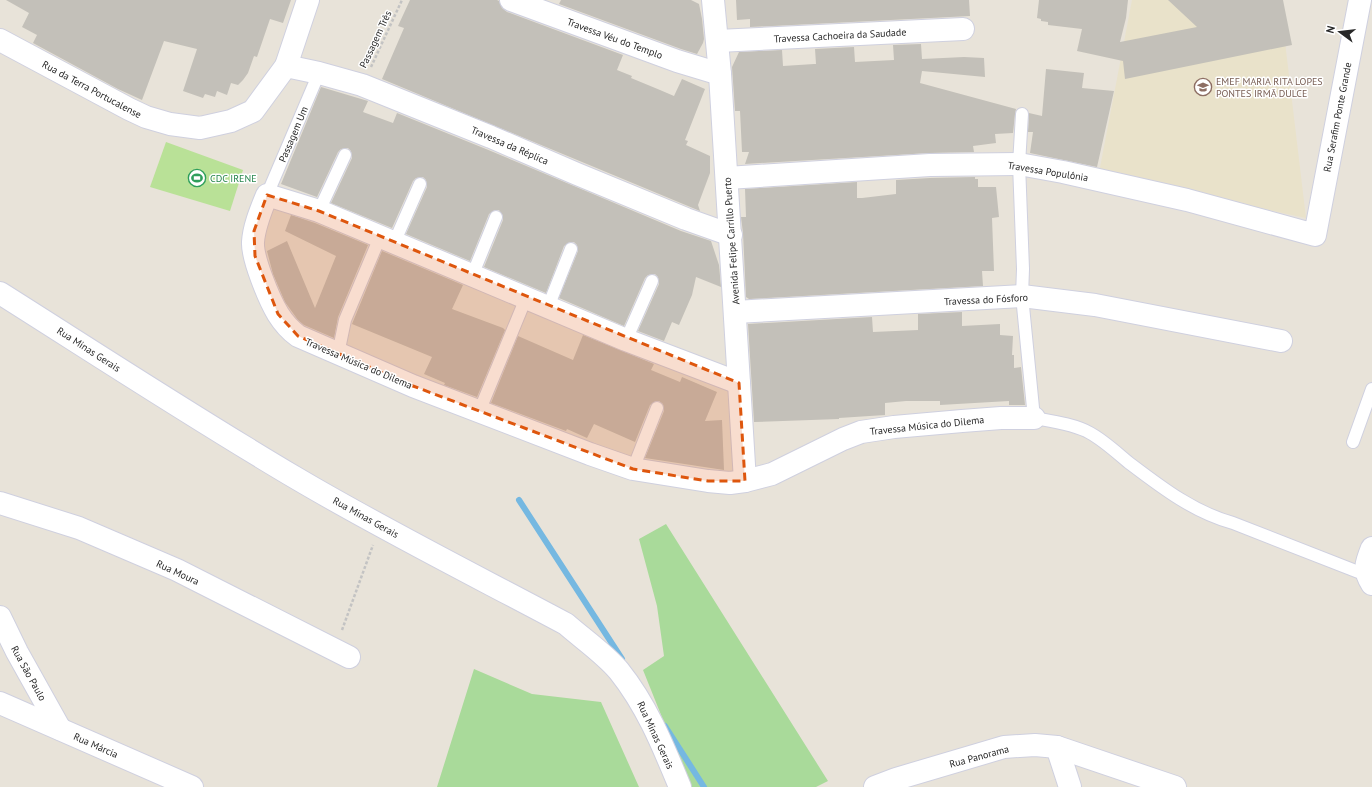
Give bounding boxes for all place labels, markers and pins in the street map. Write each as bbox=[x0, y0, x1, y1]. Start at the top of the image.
place label: EMEF MARIA RITA LOPES PONTES IRMÃ DULCE bbox=[1216, 75, 1323, 100]
school or university icon: EMEF MARIA RITA LOPES PONTES IRMÃ DULCE bbox=[1193, 77, 1213, 97]
sports icon: CDC IRENE bbox=[187, 168, 207, 188]
place label: CDC IRENE bbox=[210, 172, 257, 185]

